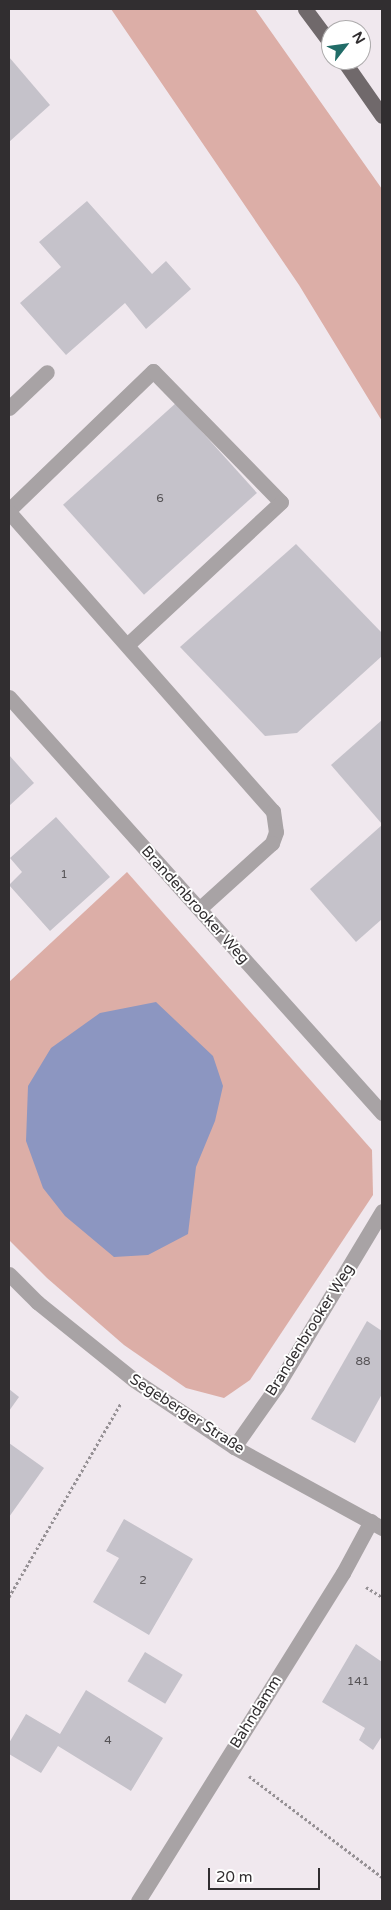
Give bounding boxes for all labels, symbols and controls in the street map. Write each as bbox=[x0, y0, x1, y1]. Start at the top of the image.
north arrow bbox=[321, 20, 371, 70]
text: N bbox=[348, 29, 369, 47]
house number: 6 bbox=[156, 492, 164, 506]
street label: Brandenbrooker Weg bbox=[137, 842, 253, 968]
house number: 1 bbox=[60, 868, 68, 882]
street label: Brandenbrooker Weg bbox=[262, 1261, 358, 1399]
house number: 88 bbox=[355, 1355, 371, 1369]
street label: Segeberger Straße bbox=[126, 1370, 248, 1458]
house number: 2 bbox=[139, 1574, 147, 1588]
street label: Bahndamm bbox=[227, 1672, 285, 1752]
house number: 141 bbox=[347, 1675, 369, 1689]
house number: 4 bbox=[104, 1734, 112, 1748]
scale bar bbox=[211, 1858, 324, 1890]
text: 20 m bbox=[216, 1868, 253, 1886]

